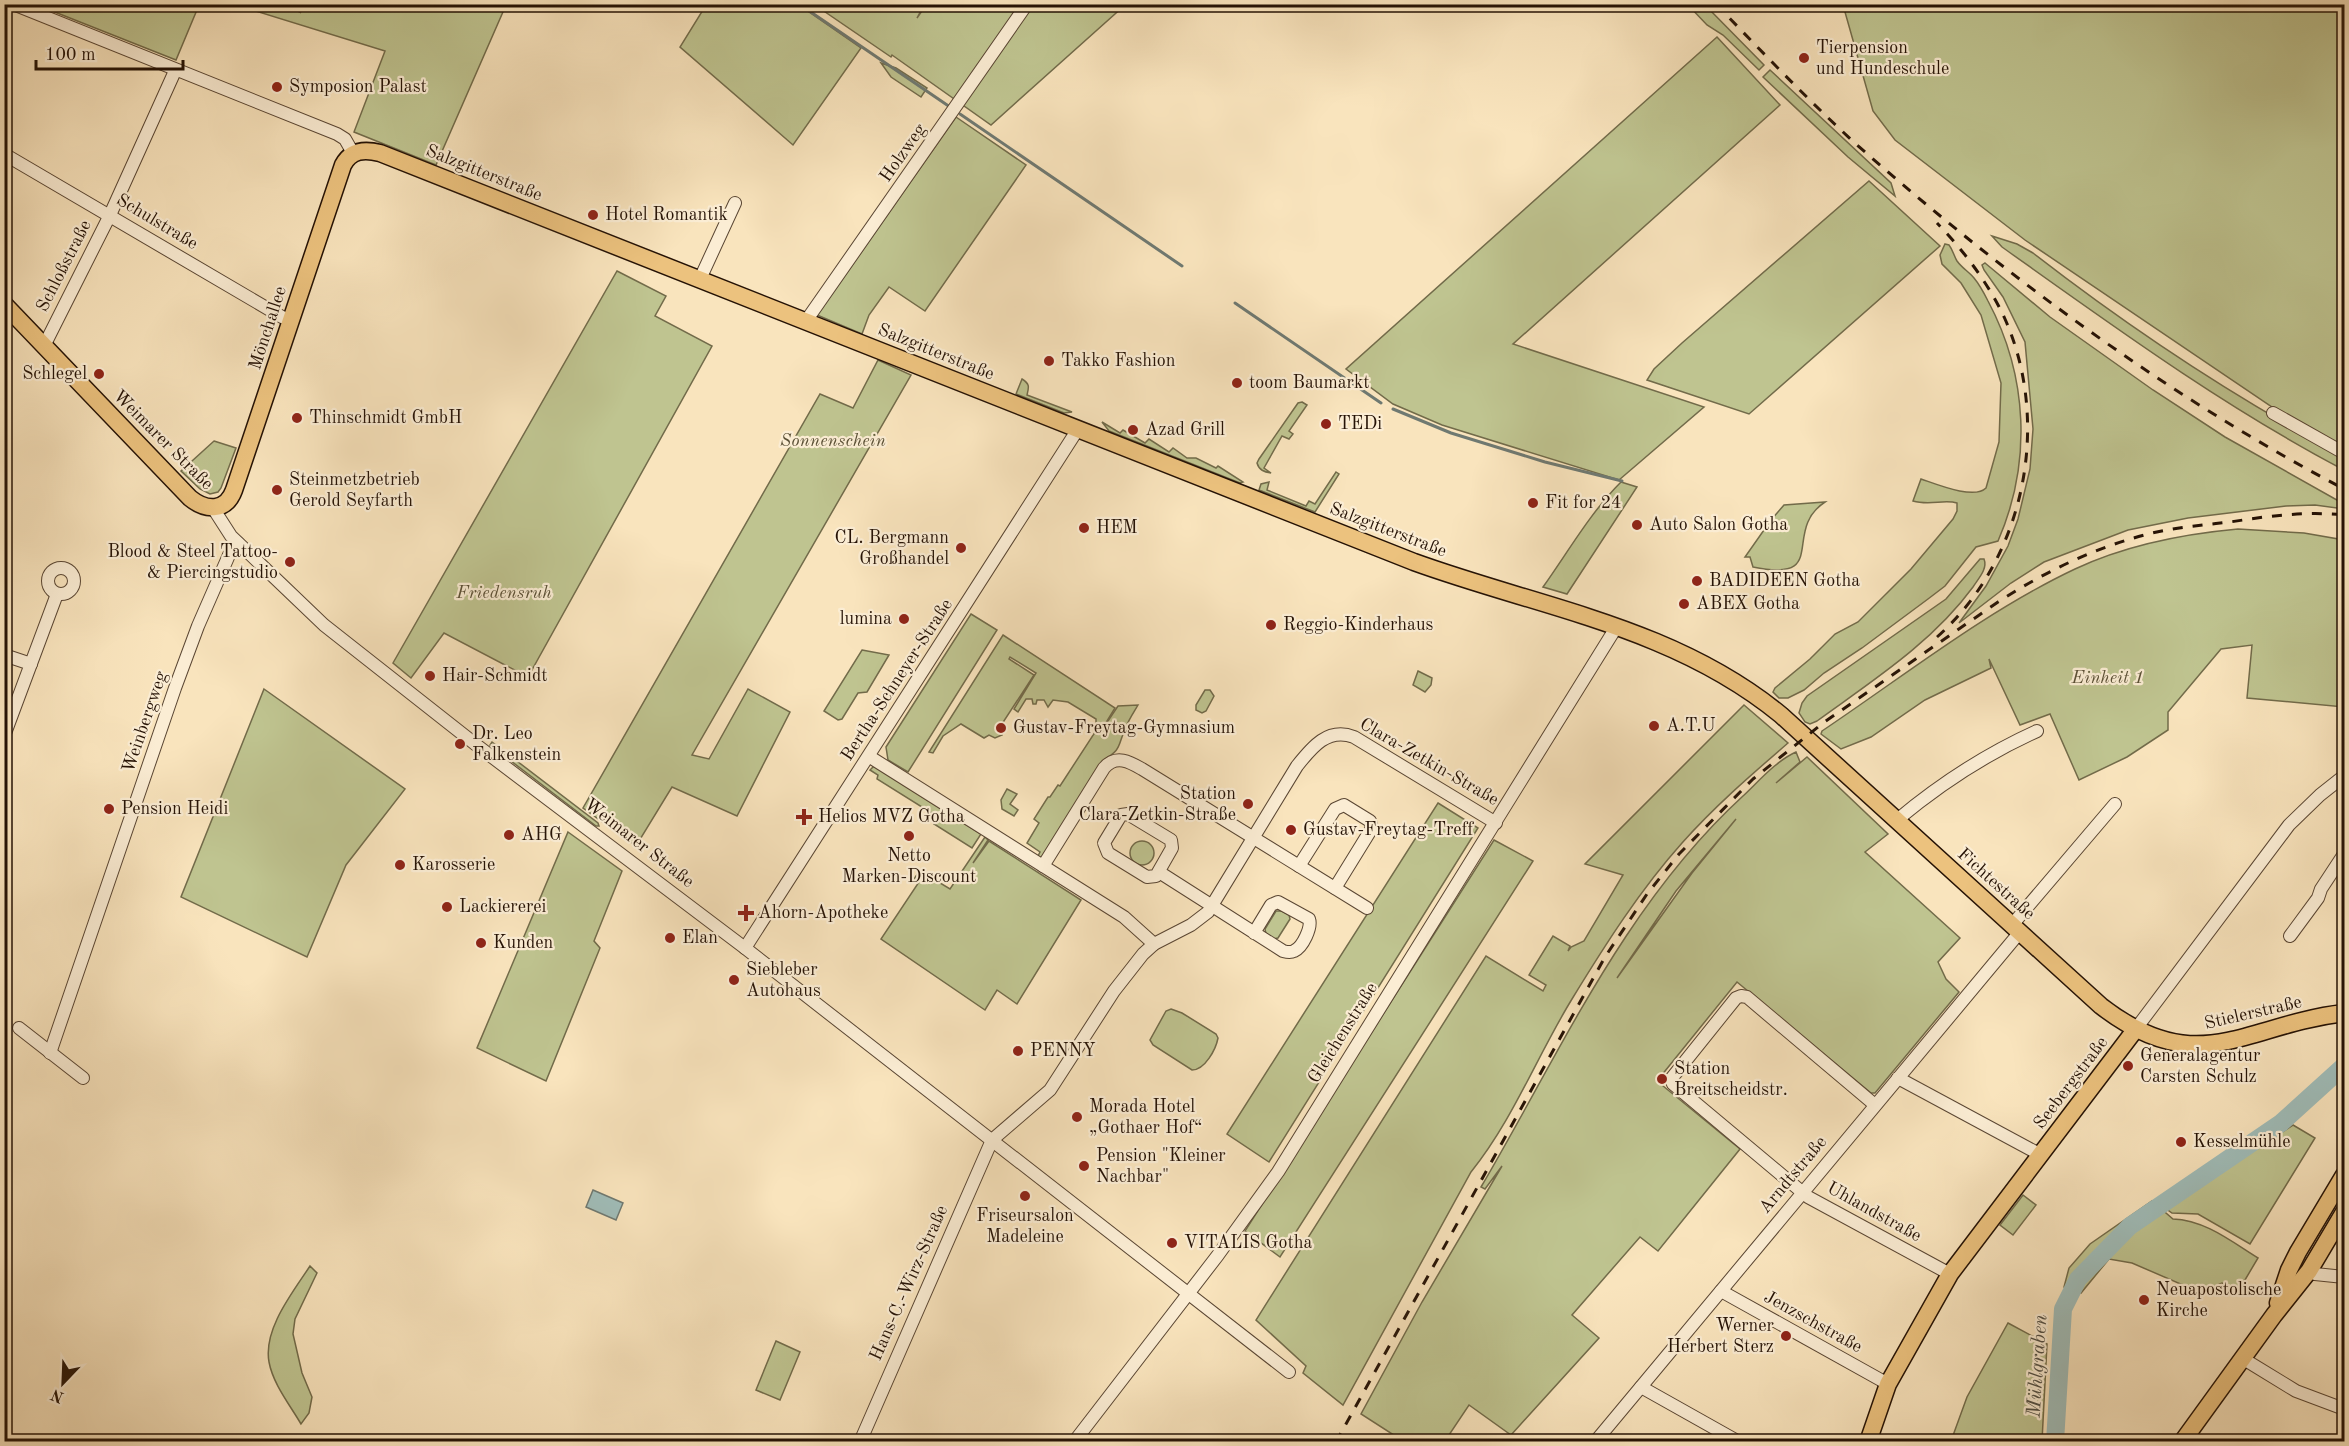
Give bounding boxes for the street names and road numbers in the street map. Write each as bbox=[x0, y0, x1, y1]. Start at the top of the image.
street label: Holzweg bbox=[876, 120, 930, 186]
street label: Salzgitterstraße bbox=[423, 141, 545, 205]
street label: Schulstraße bbox=[113, 191, 201, 253]
street label: Schloßstraße bbox=[33, 217, 95, 315]
street label: Mönchallee bbox=[246, 284, 290, 372]
street label: Salzgitterstraße bbox=[875, 320, 997, 384]
street label: Weimarer Straße bbox=[109, 386, 217, 494]
street label: Salzgitterstraße bbox=[1327, 499, 1449, 561]
street label: Bertha-Schneyer-Straße bbox=[838, 596, 956, 764]
street label: Weinbergweg bbox=[119, 669, 171, 775]
street label: Clara-Zetkin-Straße bbox=[1356, 715, 1502, 809]
street label: Weimarer Straße bbox=[581, 795, 697, 891]
street label: Fichtestraße bbox=[1954, 845, 2038, 923]
street label: Gleichenstraße bbox=[1305, 980, 1381, 1086]
street label: Stielerstraße bbox=[2203, 993, 2303, 1033]
street label: Seebergstraße bbox=[2031, 1033, 2111, 1133]
street label: Arndtstraße bbox=[1756, 1133, 1830, 1217]
street label: Uhlandstraße bbox=[1824, 1179, 1924, 1245]
street label: Hans-C.-Wirz-Straße bbox=[867, 1203, 951, 1363]
street label: Jenzschstraße bbox=[1761, 1288, 1865, 1356]

